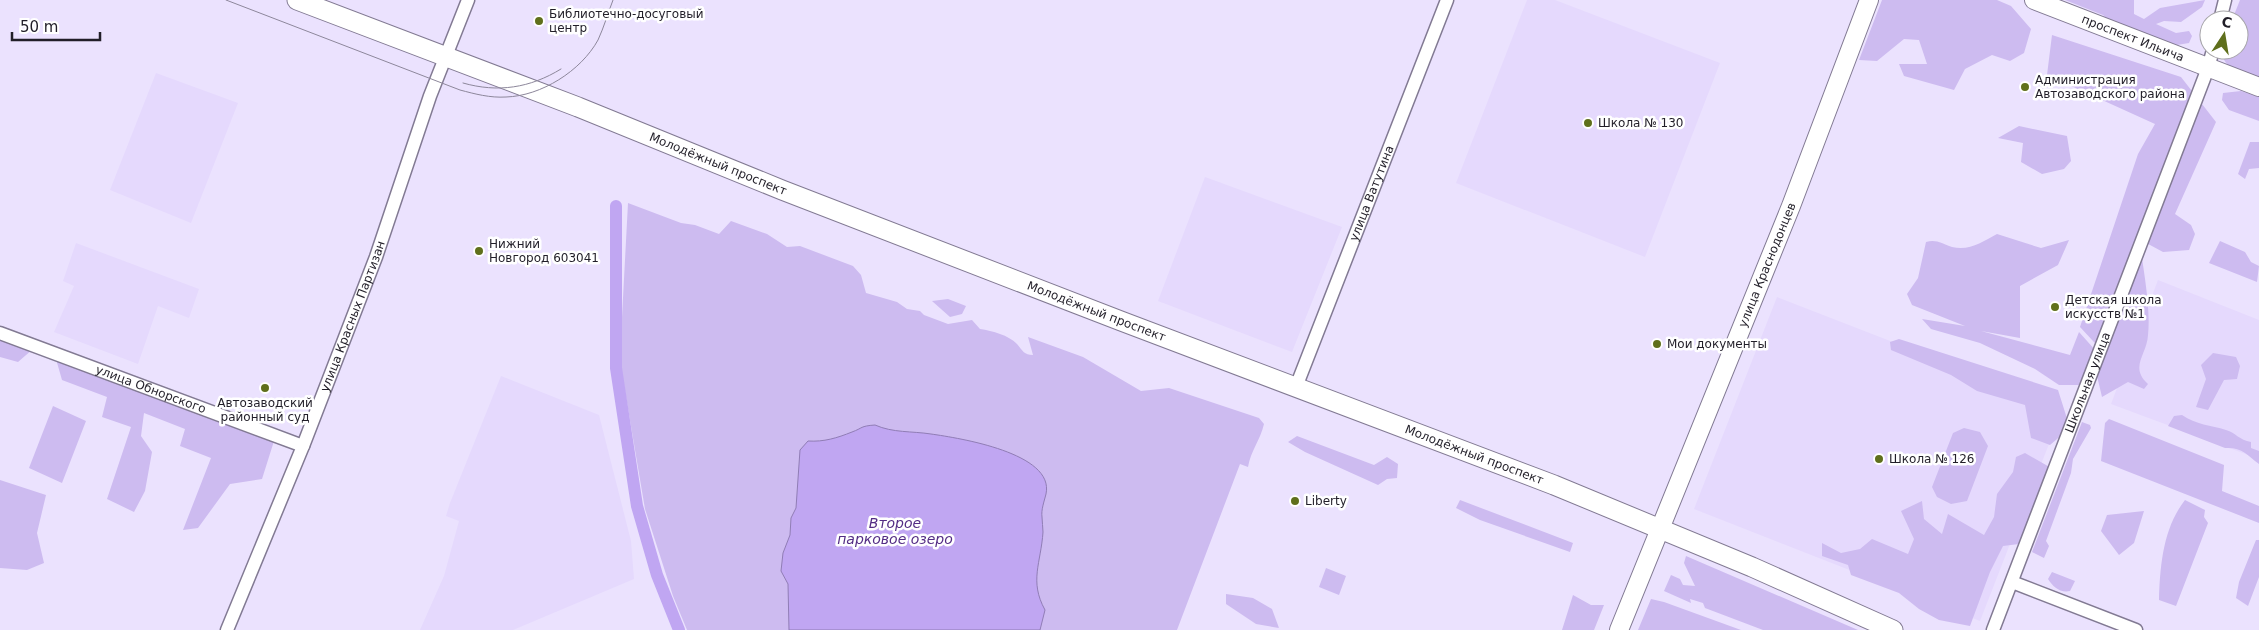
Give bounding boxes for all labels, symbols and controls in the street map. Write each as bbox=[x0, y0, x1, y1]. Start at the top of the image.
place label: Библиотечно-досуговый центр bbox=[549, 7, 704, 35]
scale bar bbox=[12, 10, 100, 42]
north arrow bbox=[2199, 10, 2249, 60]
street label: проспект Ильича bbox=[2080, 12, 2186, 64]
text: С bbox=[2220, 13, 2233, 31]
marker: Библиотечно-досуговый центр bbox=[533, 15, 545, 27]
text: 50 m bbox=[20, 18, 58, 36]
place label: Администрация Автозаводского района bbox=[2035, 73, 2185, 101]
marker: Администрация Автозаводского района bbox=[2019, 81, 2031, 93]
place label: Школа № 130 bbox=[1598, 116, 1683, 130]
marker: Школа № 130 bbox=[1582, 117, 1594, 129]
street label: Молодёжный проспект bbox=[647, 130, 789, 198]
street label: улица Ватутина bbox=[1347, 143, 1397, 243]
street label: улица Краснодонцев bbox=[1736, 200, 1799, 329]
place label: Нижний Новгород 603041 bbox=[489, 237, 599, 265]
street label: улица Красных Партизан bbox=[318, 239, 388, 394]
marker: Нижний Новгород 603041 bbox=[473, 245, 485, 257]
street label: Молодёжный проспект bbox=[1025, 278, 1168, 344]
place label: Детская школа искусств №1 bbox=[2065, 293, 2162, 321]
marker: Детская школа искусств №1 bbox=[2049, 301, 2061, 313]
street label: Школьная улица bbox=[2062, 330, 2113, 435]
place label: Мои документы bbox=[1667, 337, 1767, 351]
marker: Мои документы bbox=[1651, 338, 1663, 350]
street label: улица Обнорского bbox=[94, 362, 208, 416]
marker: Автозаводский районный суд bbox=[259, 382, 271, 394]
place label: Автозаводский районный суд bbox=[217, 396, 313, 424]
street label: Молодёжный проспект bbox=[1403, 422, 1545, 487]
place label: Школа № 126 bbox=[1889, 452, 1974, 466]
marker: Школа № 126 bbox=[1873, 453, 1885, 465]
place label: Liberty bbox=[1305, 494, 1347, 508]
marker: Liberty bbox=[1289, 495, 1301, 507]
water label: Второе парковое озеро bbox=[837, 515, 953, 547]

